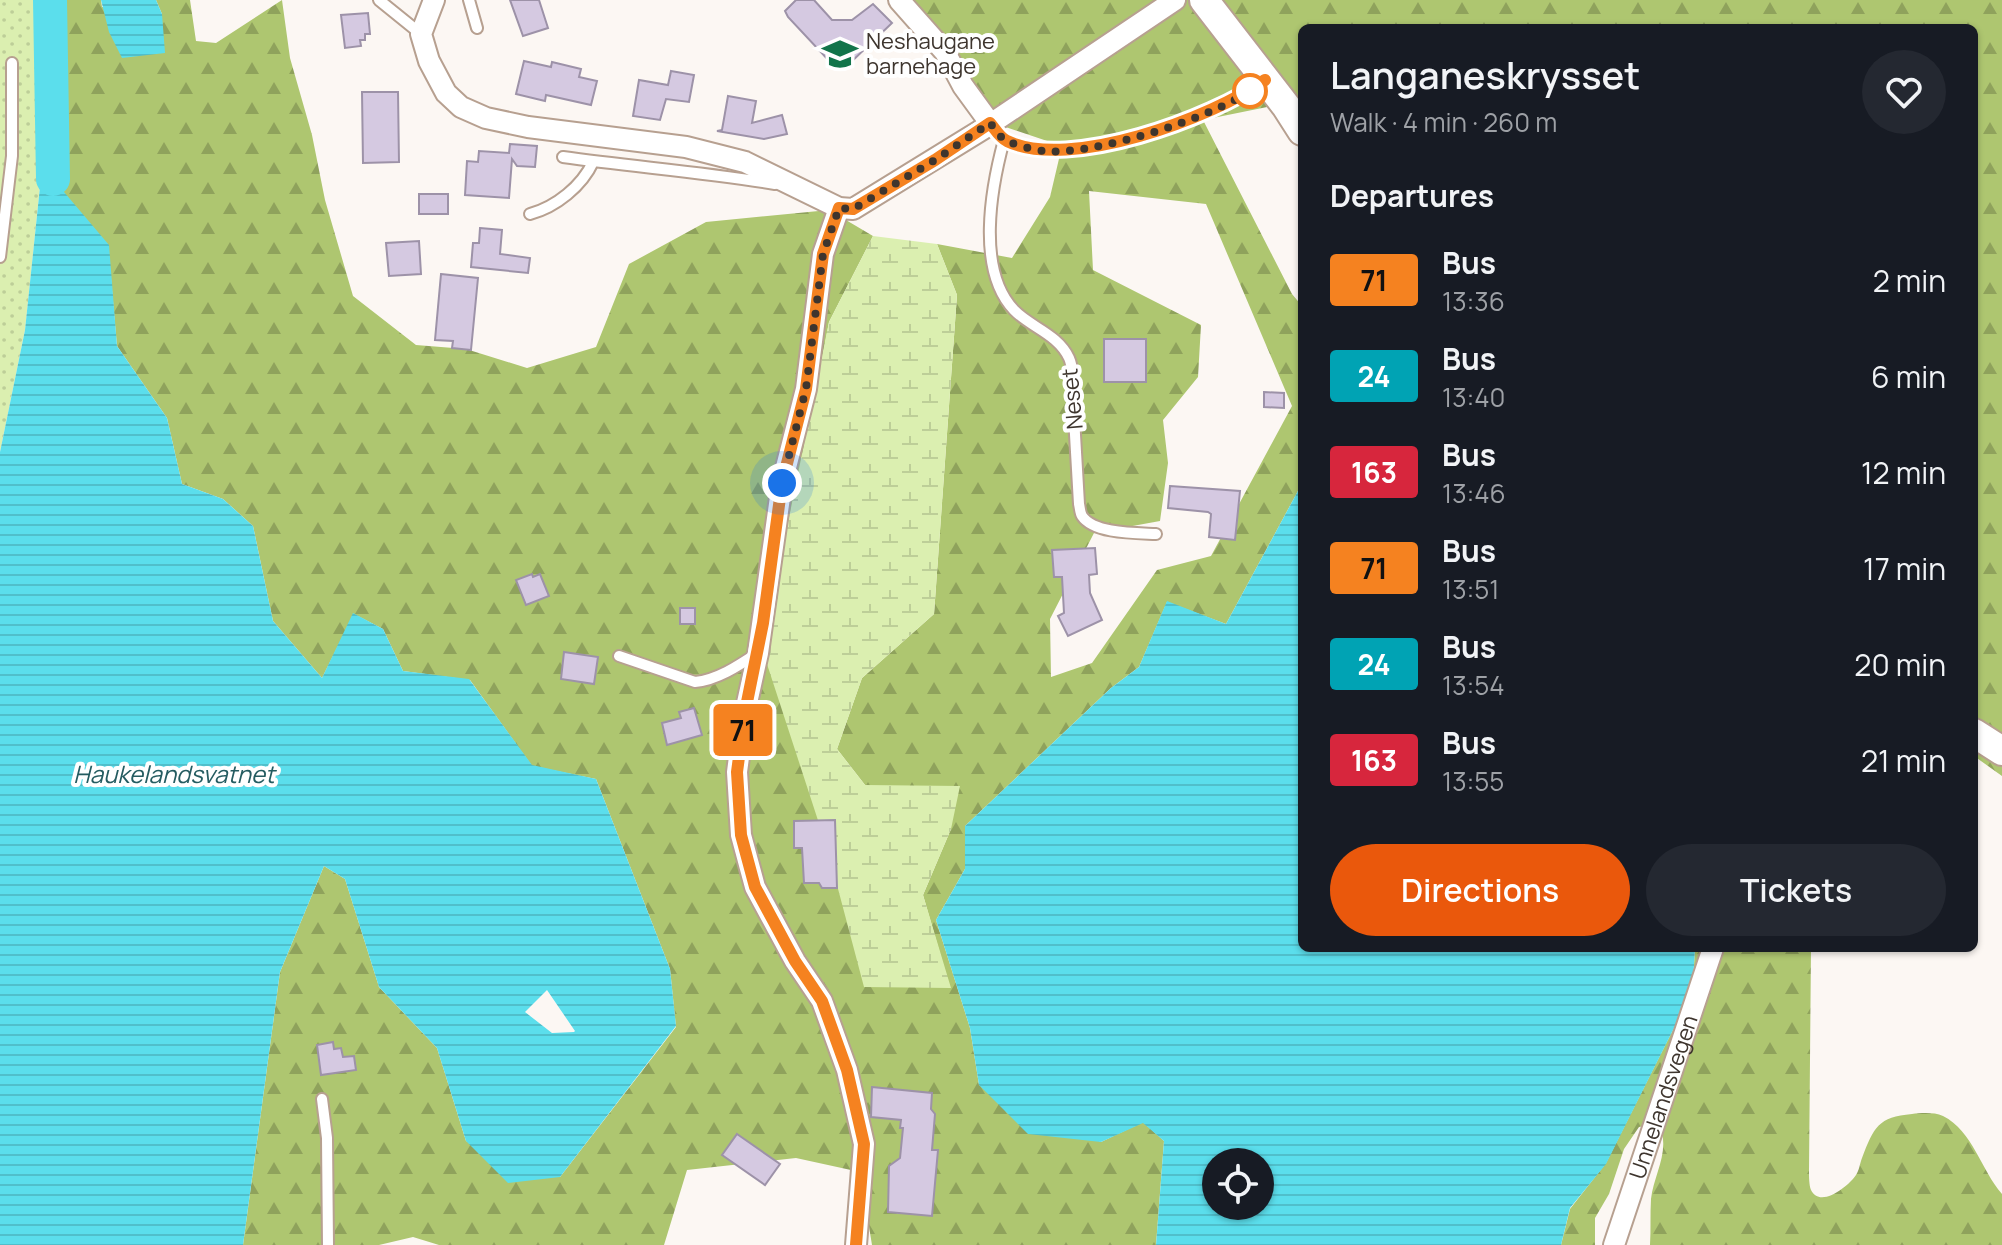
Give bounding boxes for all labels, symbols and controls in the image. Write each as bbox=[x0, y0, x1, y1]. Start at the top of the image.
place label: Neshaugane barnehage bbox=[866, 26, 995, 81]
school or university icon: Neshaugane barnehage bbox=[821, 35, 859, 73]
text: Langaneskrysset bbox=[1330, 48, 1640, 100]
button: heart bbox=[1862, 50, 1946, 134]
unlabelled marker bbox=[1233, 74, 1267, 108]
text: Walk · 4 min · 260 m bbox=[1330, 104, 1557, 140]
text: Departures bbox=[1330, 175, 1494, 216]
text: Bus bbox=[1442, 242, 1496, 283]
text: 2 min bbox=[1873, 260, 1946, 301]
text: 71 bbox=[1360, 261, 1388, 299]
text: 13:36 bbox=[1442, 283, 1505, 319]
text: Bus bbox=[1442, 338, 1496, 379]
text: 6 min bbox=[1871, 356, 1946, 397]
text: 24 bbox=[1357, 357, 1391, 395]
street label: Neset bbox=[1054, 367, 1090, 431]
text: 13:40 bbox=[1442, 379, 1505, 415]
text: Bus bbox=[1442, 434, 1496, 475]
text: 12 min bbox=[1861, 452, 1946, 493]
text: 163 bbox=[1351, 453, 1397, 491]
your location bbox=[762, 463, 802, 503]
text: 13:46 bbox=[1442, 475, 1506, 511]
text: Bus bbox=[1442, 530, 1496, 571]
text: 17 min bbox=[1863, 548, 1946, 589]
text: 71 bbox=[1360, 549, 1388, 587]
text: 13:51 bbox=[1442, 571, 1499, 607]
text: Bus bbox=[1442, 626, 1496, 667]
text: 20 min bbox=[1854, 644, 1946, 685]
text: 24 bbox=[1357, 645, 1391, 683]
text: 13:54 bbox=[1442, 667, 1505, 703]
line badge: 71 bbox=[707, 704, 779, 756]
text: 71 bbox=[729, 711, 757, 749]
text: Bus bbox=[1442, 722, 1496, 763]
text: 21 min bbox=[1861, 740, 1946, 781]
text: 163 bbox=[1351, 741, 1397, 779]
water label: Haukelandsvatnet bbox=[73, 757, 277, 790]
text: 13:55 bbox=[1442, 763, 1504, 799]
button: Directions bbox=[1330, 844, 1630, 936]
button: Tickets bbox=[1646, 844, 1946, 936]
street label: Unnelandsvegen bbox=[1622, 1011, 1705, 1183]
map controls bbox=[1202, 1148, 1274, 1220]
button: locate bbox=[1202, 1148, 1274, 1220]

